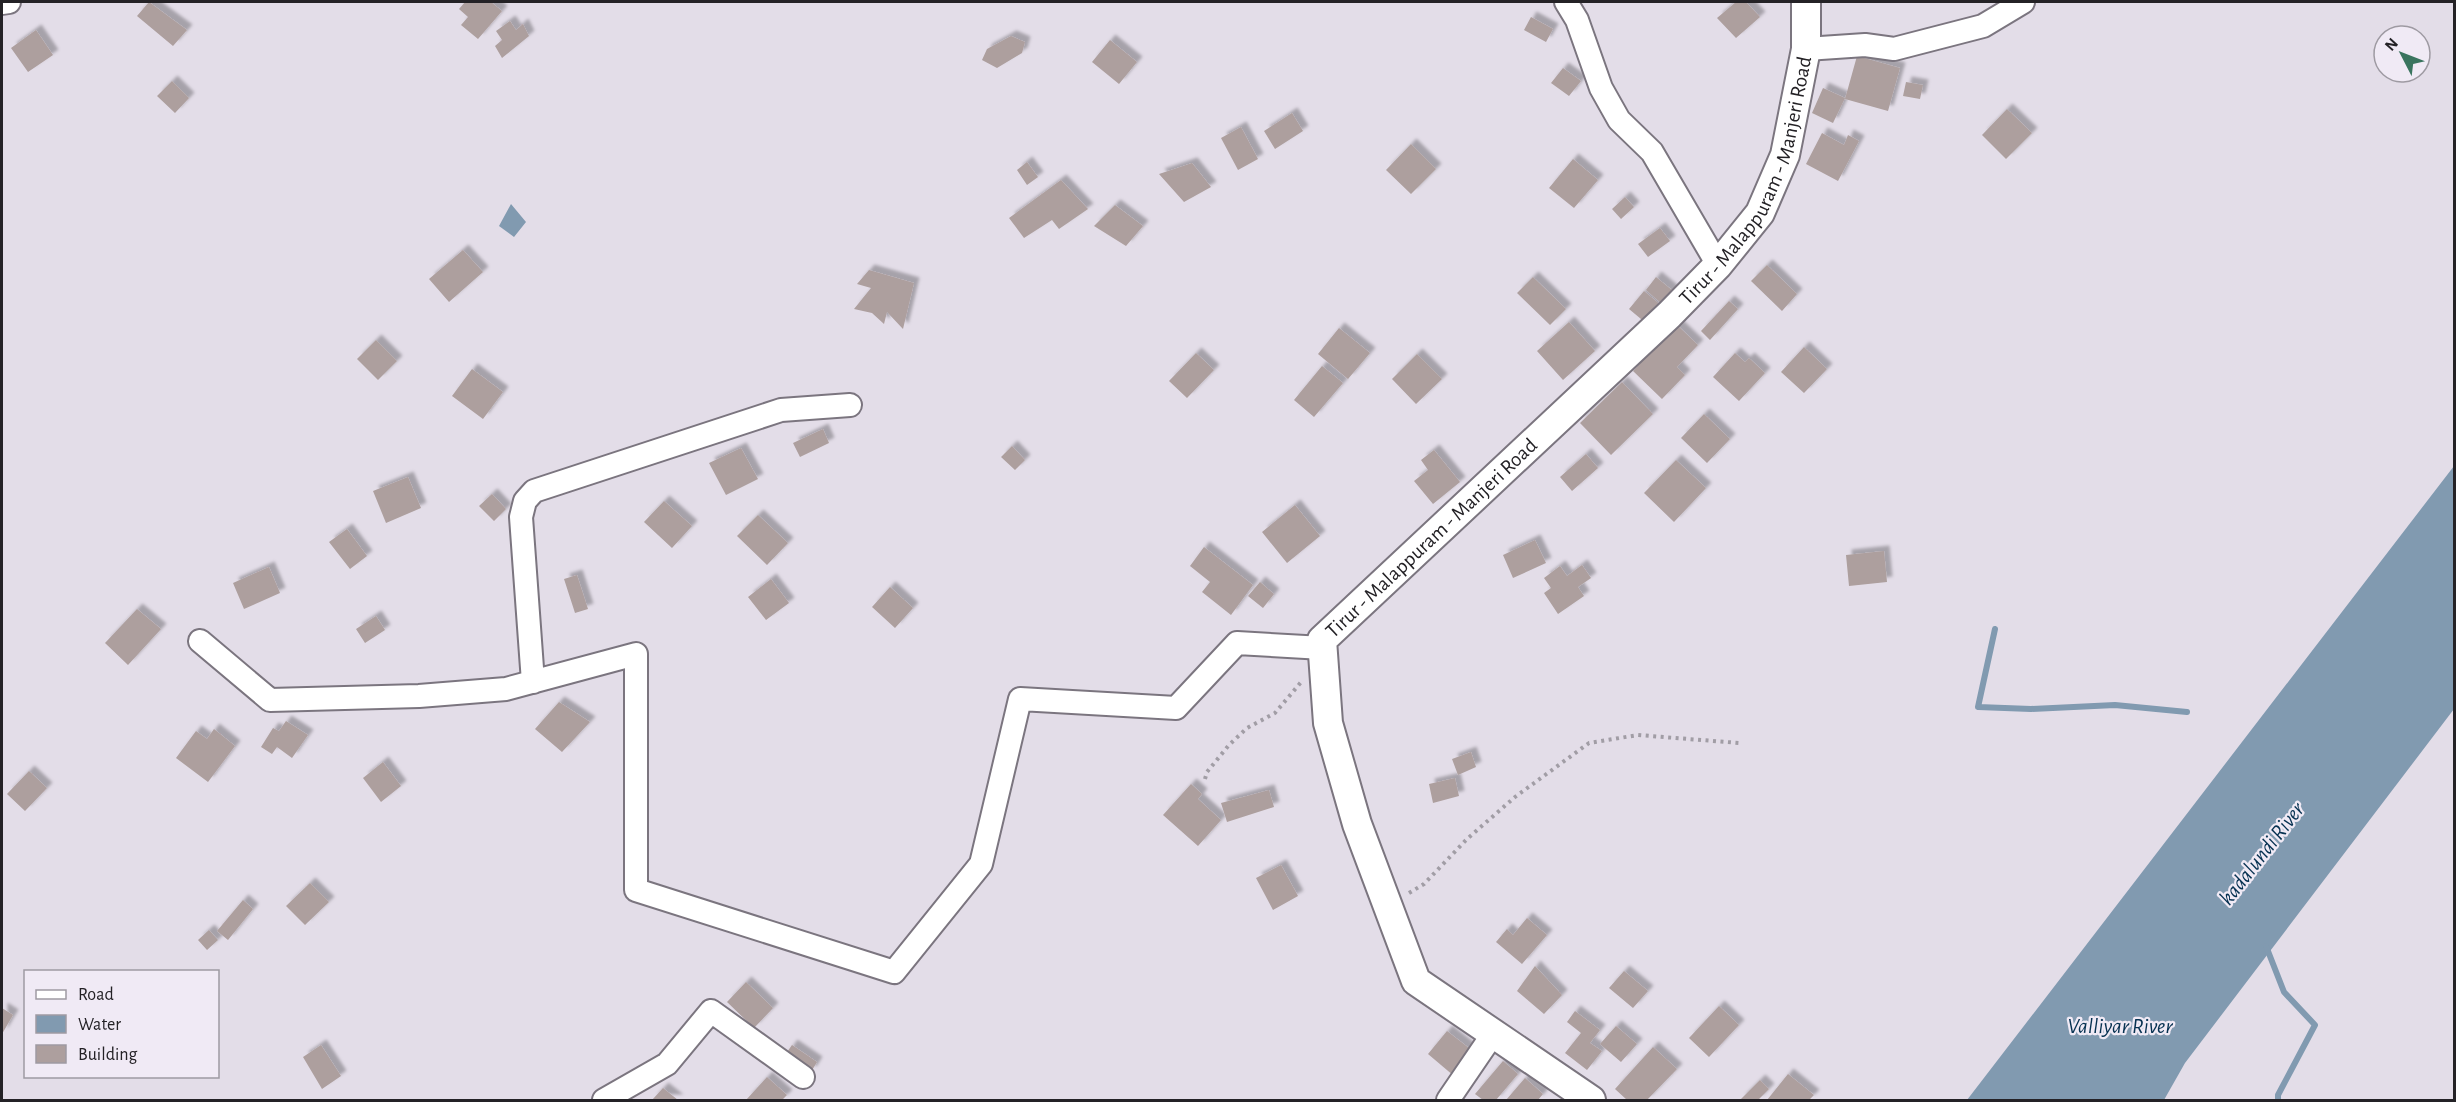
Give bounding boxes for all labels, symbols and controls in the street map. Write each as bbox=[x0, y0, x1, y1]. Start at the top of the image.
north arrow bbox=[2372, 24, 2432, 84]
text: N bbox=[2382, 35, 2401, 54]
street label: Tirur - Malappuram - Manjeri Road bbox=[1675, 54, 1815, 309]
street label: Tirur - Malappuram - Manjeri Road bbox=[1322, 434, 1541, 642]
water label: kadalundi River bbox=[2215, 798, 2309, 909]
legend bbox=[24, 970, 219, 1078]
text: Road bbox=[78, 986, 114, 1004]
water label: Valliyar River bbox=[2067, 1015, 2173, 1037]
text: Water bbox=[78, 1016, 121, 1034]
text: Building bbox=[78, 1046, 138, 1064]

